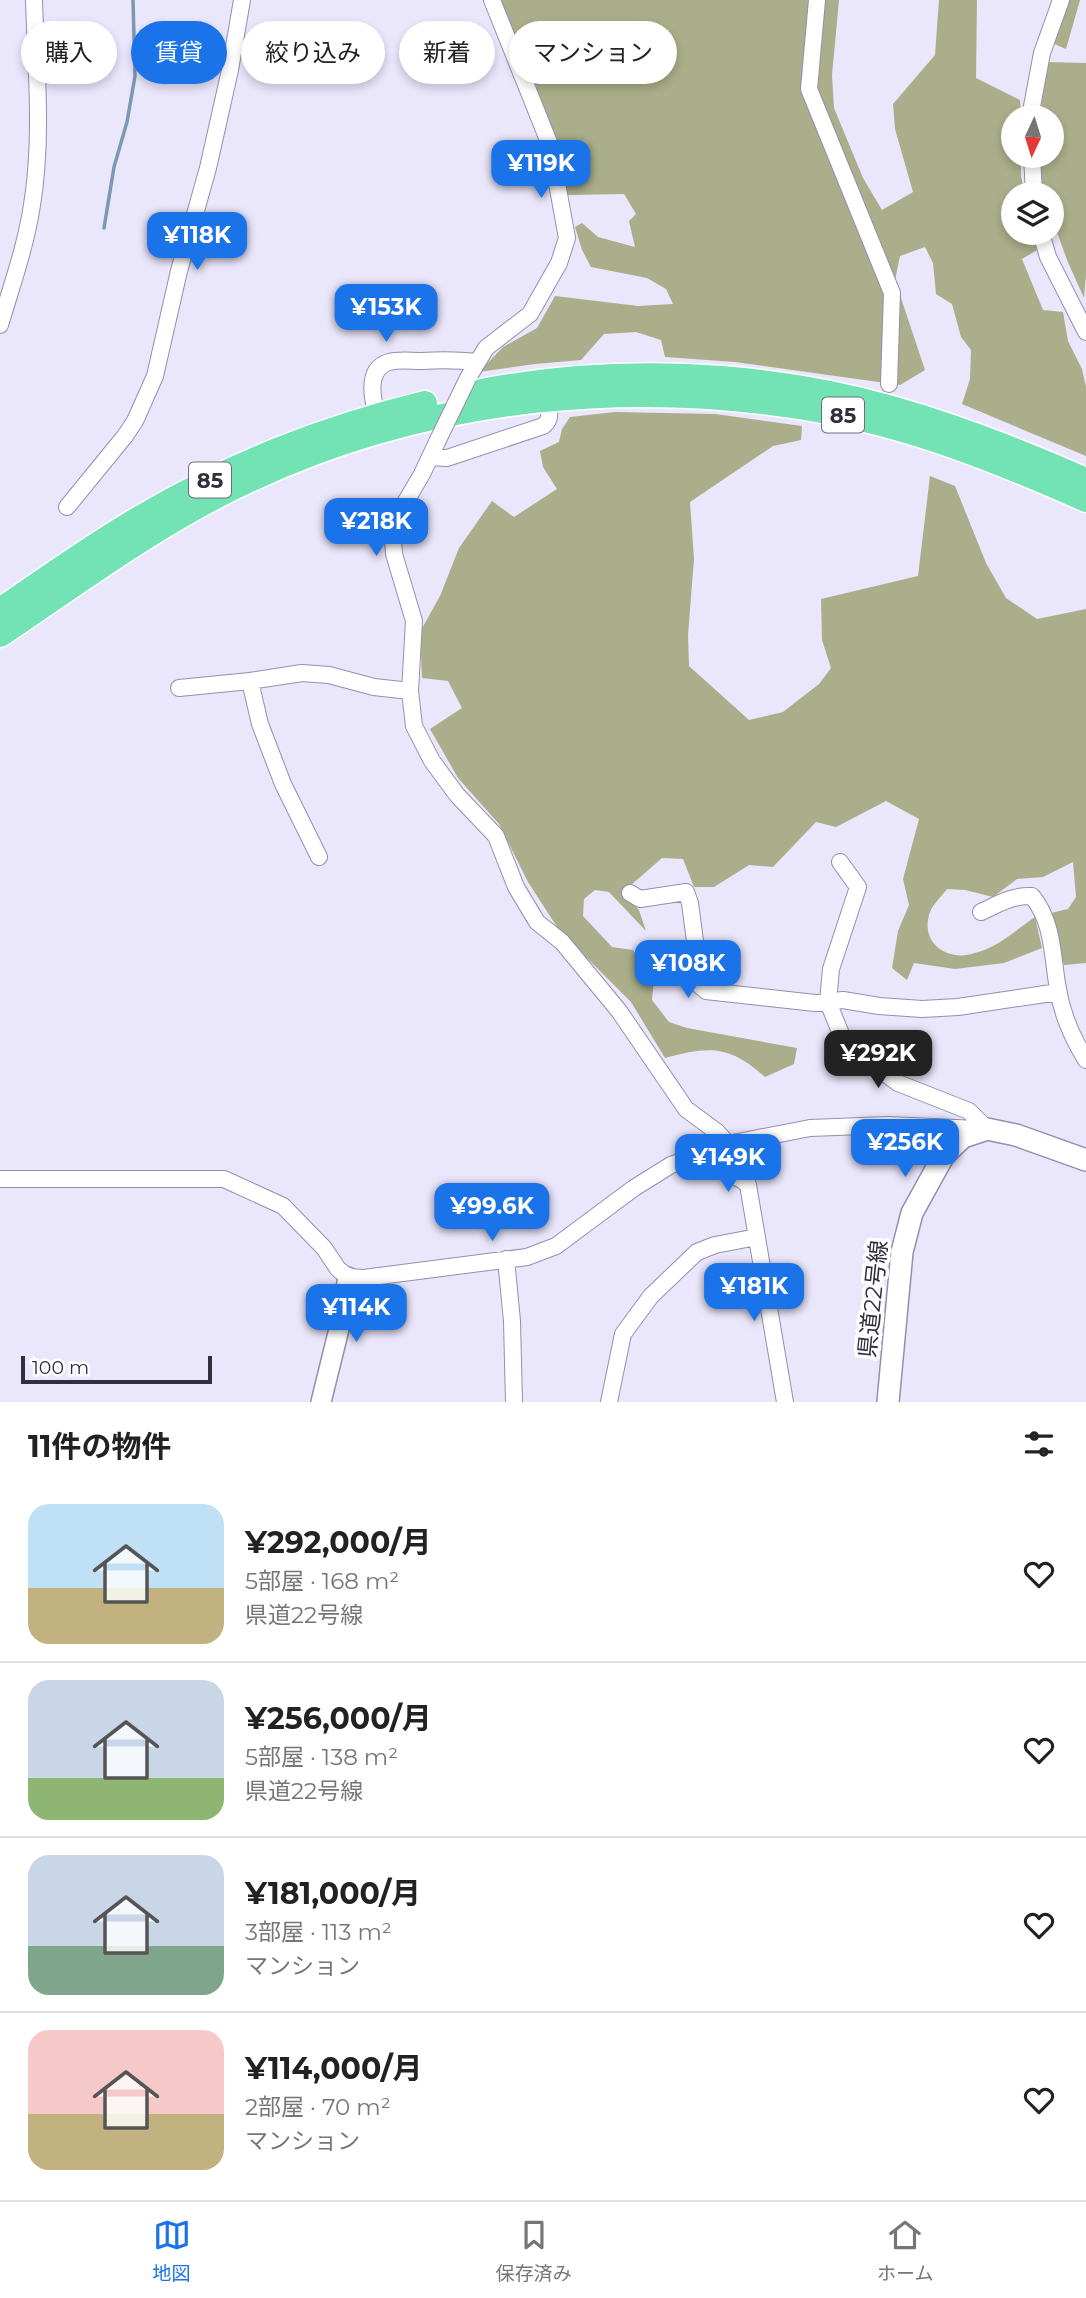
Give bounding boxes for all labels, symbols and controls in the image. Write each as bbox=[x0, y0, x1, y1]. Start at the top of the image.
chip: 購入 bbox=[21, 21, 117, 84]
chip: 賃貸 bbox=[131, 21, 227, 84]
chip: 絞り込み bbox=[241, 21, 385, 84]
chip: 新着 bbox=[399, 21, 495, 84]
chip: マンション bbox=[509, 21, 677, 84]
north arrow bbox=[1001, 105, 1064, 168]
map controls bbox=[1001, 105, 1064, 245]
pin: ¥119K bbox=[492, 140, 590, 200]
text: ¥119K bbox=[507, 149, 575, 177]
button: layers bbox=[1001, 182, 1064, 245]
pin: ¥118K bbox=[148, 212, 246, 272]
text: ¥118K bbox=[163, 221, 231, 249]
pin: ¥153K bbox=[337, 284, 435, 344]
text: ¥153K bbox=[351, 293, 421, 321]
road number: 85 bbox=[822, 398, 864, 432]
road number: 85 bbox=[189, 462, 231, 498]
pin: ¥218K bbox=[327, 498, 425, 558]
text: ¥218K bbox=[340, 507, 412, 535]
pin: ¥108K bbox=[639, 940, 737, 1000]
text: ¥108K bbox=[651, 949, 725, 977]
pin: ¥292K bbox=[829, 1030, 927, 1090]
text: ¥292K bbox=[840, 1039, 916, 1067]
pin: ¥256K bbox=[856, 1120, 954, 1179]
text: ¥256K bbox=[867, 1128, 943, 1156]
pin: ¥149K bbox=[679, 1134, 777, 1194]
text: ¥149K bbox=[691, 1143, 765, 1171]
pin: ¥99.6K bbox=[435, 1184, 549, 1243]
text: ¥99.6K bbox=[450, 1192, 534, 1220]
street label: 県道22号線 bbox=[853, 1239, 893, 1359]
pin: ¥181K bbox=[705, 1264, 803, 1323]
text: ¥181K bbox=[720, 1272, 788, 1300]
pin: ¥114K bbox=[307, 1284, 405, 1344]
text: ¥114K bbox=[322, 1293, 390, 1321]
scale bar bbox=[21, 1353, 212, 1385]
text: 100 m bbox=[32, 1356, 89, 1379]
icon: filters bbox=[1020, 1425, 1058, 1463]
text: 11件の物件 bbox=[28, 1428, 172, 1465]
text: ¥292,000/月 bbox=[245, 1524, 432, 1561]
icon: home bbox=[84, 1532, 168, 1616]
icon: heart bbox=[1020, 1555, 1058, 1593]
text: 5部屋 · 168 m² bbox=[245, 1567, 399, 1595]
text: 県道22号線 bbox=[245, 1601, 363, 1629]
text: ¥256,000/月 bbox=[245, 1700, 432, 1737]
icon: home bbox=[84, 1708, 168, 1792]
icon: heart bbox=[1020, 1731, 1058, 1769]
text: 5部屋 · 138 m² bbox=[245, 1743, 398, 1771]
text: 県道22号線 bbox=[245, 1777, 363, 1805]
text: ¥181,000/月 bbox=[245, 1875, 421, 1912]
icon: home bbox=[84, 1883, 168, 1967]
icon: heart bbox=[1020, 1906, 1058, 1944]
text: 3部屋 · 113 m² bbox=[245, 1918, 392, 1946]
text: マンション bbox=[245, 1952, 360, 1980]
text: ¥114,000/月 bbox=[245, 2050, 423, 2087]
icon: home bbox=[84, 2058, 168, 2142]
icon: heart bbox=[1020, 2081, 1058, 2119]
text: 2部屋 · 70 m² bbox=[245, 2093, 391, 2121]
text: マンション bbox=[245, 2127, 360, 2155]
tab: 地図 bbox=[153, 2216, 191, 2285]
tab: 保存済み bbox=[496, 2216, 572, 2285]
tab: ホーム bbox=[877, 2216, 933, 2285]

